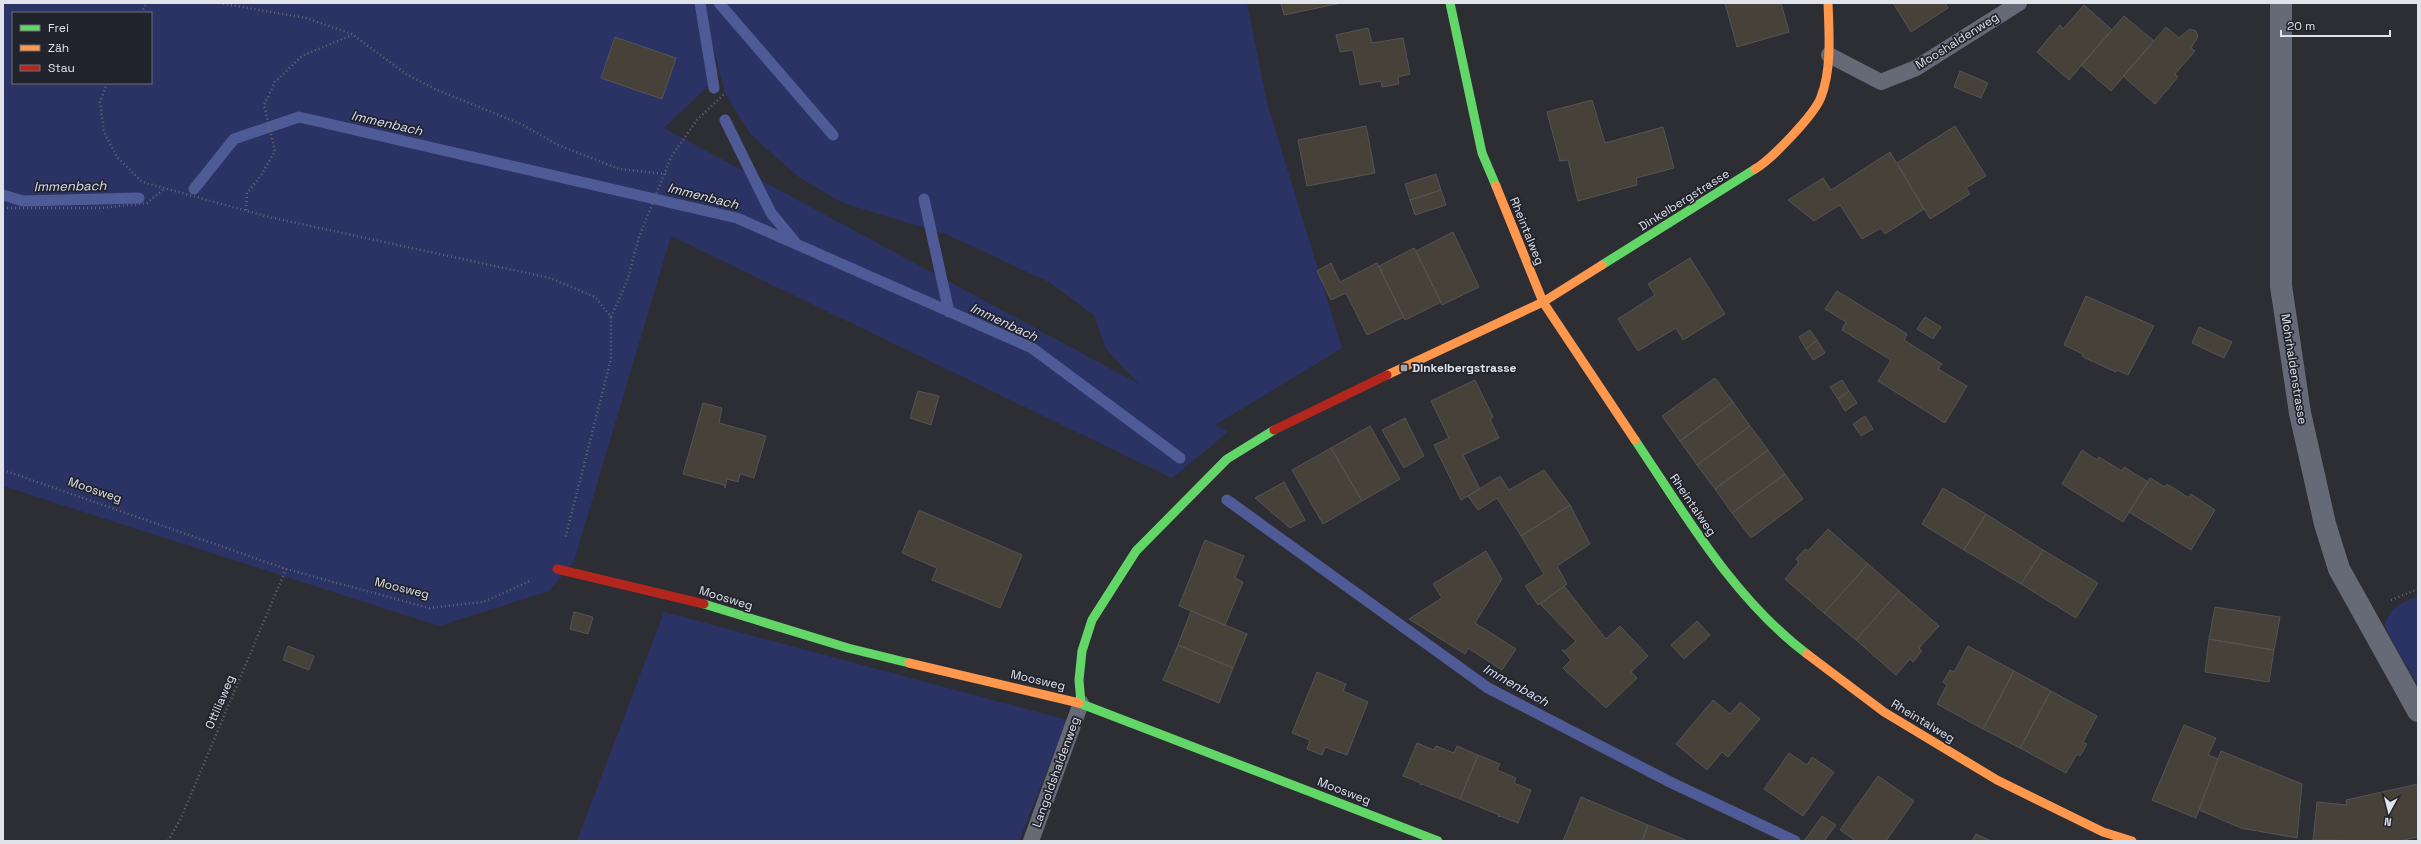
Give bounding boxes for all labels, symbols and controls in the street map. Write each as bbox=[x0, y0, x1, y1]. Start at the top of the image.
street label: Mooshaldenweg bbox=[1912, 9, 2002, 73]
legend bbox=[12, 12, 152, 84]
scale bar bbox=[2281, 12, 2390, 38]
text: 20 m bbox=[2287, 18, 2315, 34]
text: Frei bbox=[48, 20, 69, 36]
text: Zäh bbox=[48, 40, 69, 56]
text: Stau bbox=[48, 60, 75, 76]
water label: Immenbach bbox=[350, 107, 425, 140]
street label: Dinkelbergstrasse bbox=[1636, 166, 1732, 234]
water label: Immenbach bbox=[34, 177, 107, 195]
water label: Immenbach bbox=[666, 179, 741, 213]
street label: Rheintalweg bbox=[1506, 195, 1548, 267]
water label: Immenbach bbox=[967, 299, 1041, 345]
street label: Mohrhaldenstrasse bbox=[2277, 313, 2311, 425]
place label: Dinkelbergstrasse bbox=[1412, 360, 1517, 376]
marker: Dinkelbergstrasse bbox=[1399, 363, 1409, 373]
street label: Rheintalweg bbox=[1666, 471, 1720, 539]
street label: Moosweg bbox=[66, 473, 124, 507]
street label: Moosweg bbox=[373, 573, 431, 603]
street label: Moosweg bbox=[697, 582, 755, 614]
water label: Immenbach bbox=[1480, 660, 1553, 711]
street label: Moosweg bbox=[1009, 666, 1067, 694]
street label: Ottiliaweg bbox=[201, 672, 239, 732]
street label: Rheintalweg bbox=[1888, 696, 1958, 746]
street label: Langoldshaldenweg bbox=[1029, 714, 1083, 830]
street label: Moosweg bbox=[1315, 774, 1373, 808]
north arrow bbox=[2369, 792, 2409, 832]
text: N bbox=[2383, 815, 2392, 829]

